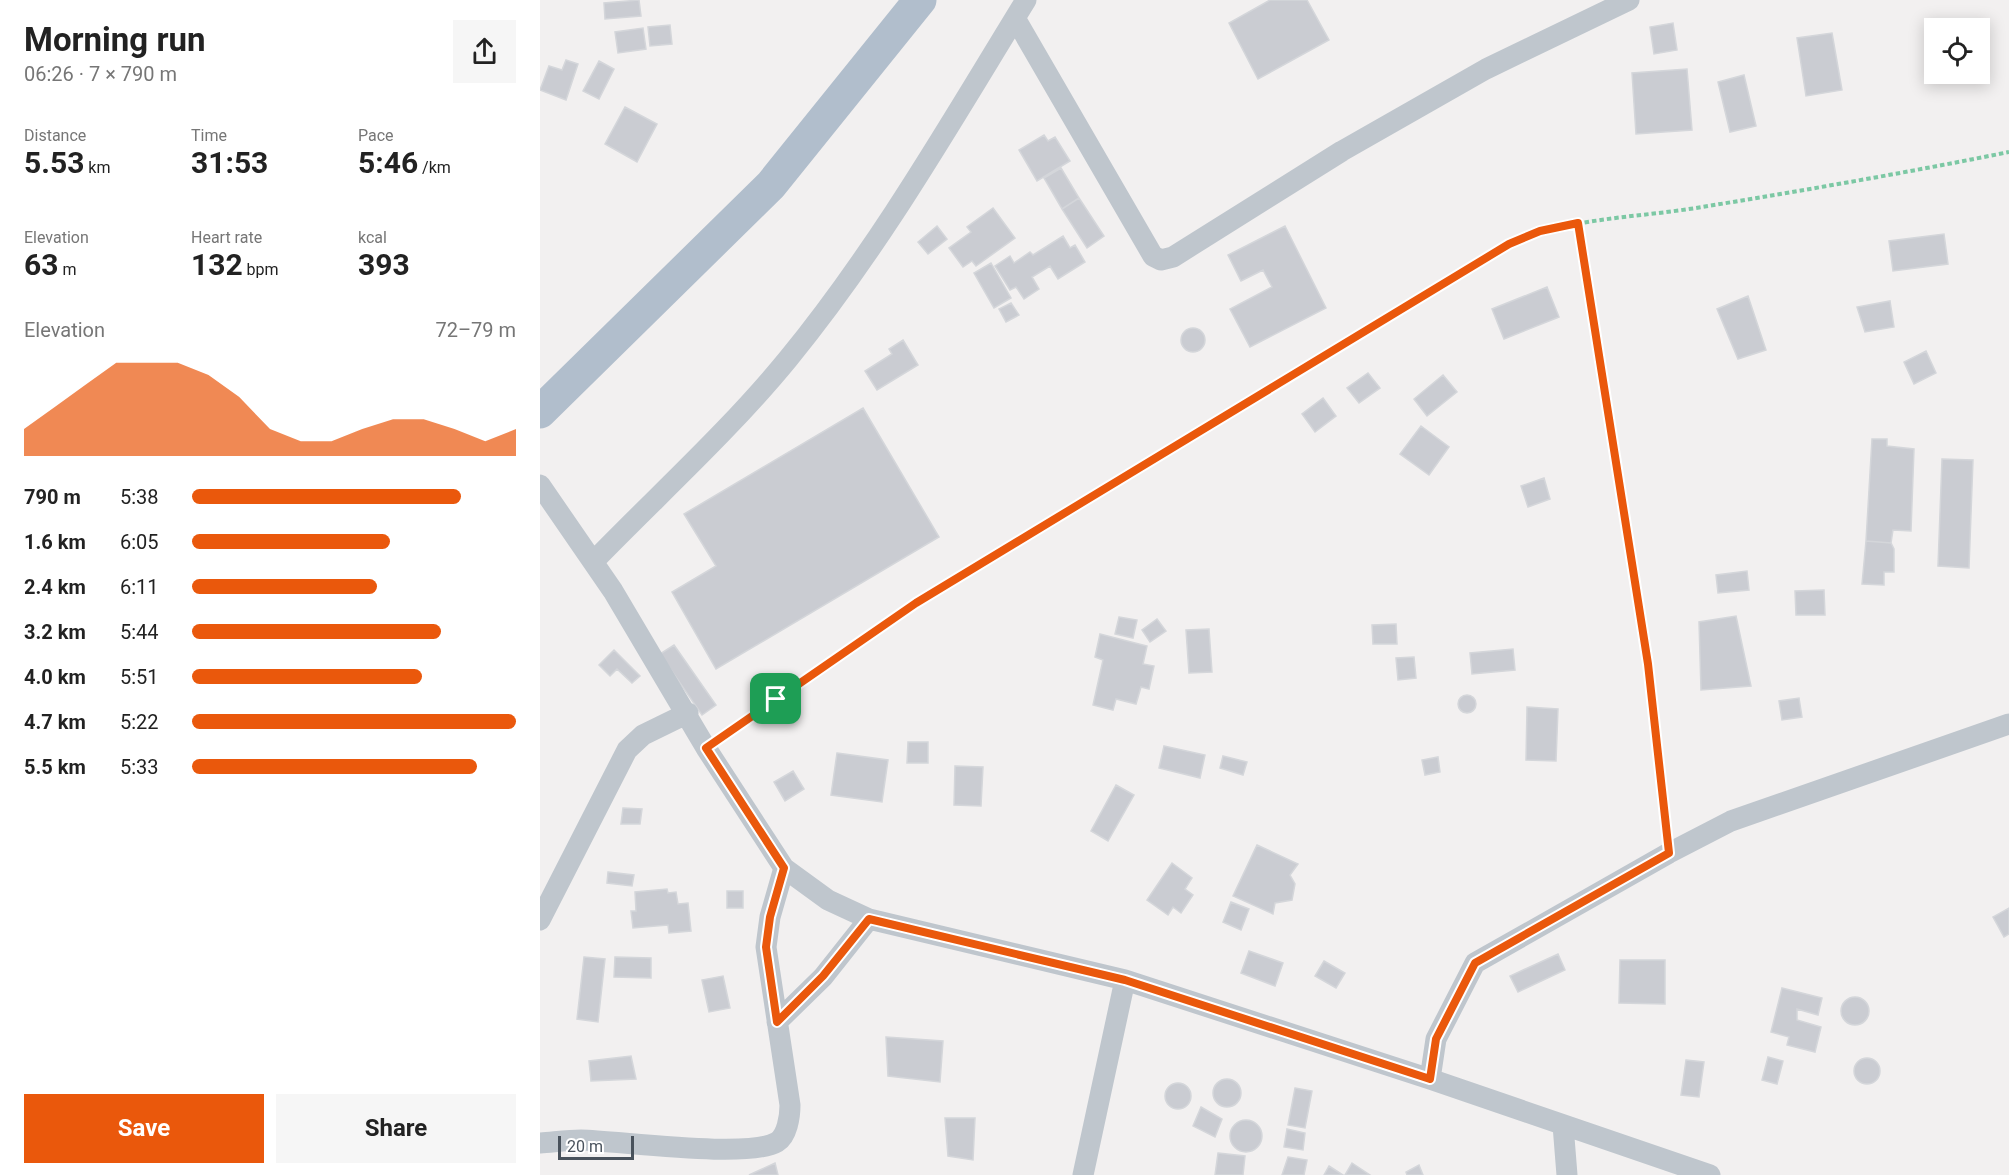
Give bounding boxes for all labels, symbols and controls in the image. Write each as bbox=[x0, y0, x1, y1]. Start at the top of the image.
map controls bbox=[1924, 18, 1990, 84]
button: locate bbox=[1924, 18, 1990, 84]
text: Morning run bbox=[24, 20, 205, 59]
button: share bbox=[453, 20, 516, 83]
text: 06:26 · 7 × 790 m bbox=[24, 62, 177, 86]
text: Distance bbox=[24, 126, 86, 145]
text: Time bbox=[191, 126, 227, 145]
text: Pace bbox=[358, 126, 394, 145]
text: 5.53 bbox=[24, 145, 84, 180]
text: 31:53 bbox=[191, 145, 268, 180]
text: 5:46 bbox=[358, 145, 418, 180]
text: km bbox=[84, 158, 110, 177]
text: /km bbox=[418, 158, 451, 177]
text: Elevation bbox=[24, 228, 89, 247]
text: Heart rate bbox=[191, 228, 262, 247]
text: kcal bbox=[358, 228, 387, 247]
text: 63 bbox=[24, 247, 58, 282]
text: 132 bbox=[191, 247, 243, 282]
text: 393 bbox=[358, 247, 410, 282]
text: m bbox=[58, 260, 76, 279]
text: bpm bbox=[243, 260, 279, 279]
text: Elevation bbox=[24, 318, 105, 342]
text: 72–79 m bbox=[435, 318, 516, 342]
text: 790 m bbox=[24, 485, 81, 509]
text: 5:38 bbox=[120, 485, 159, 509]
text: 1.6 km bbox=[24, 530, 86, 554]
text: 6:05 bbox=[120, 530, 159, 554]
text: 2.4 km bbox=[24, 575, 86, 599]
text: 6:11 bbox=[120, 575, 159, 599]
text: 3.2 km bbox=[24, 620, 86, 644]
text: 5:44 bbox=[120, 620, 159, 644]
text: 4.0 km bbox=[24, 665, 86, 689]
text: 5:51 bbox=[120, 665, 159, 689]
pin bbox=[750, 673, 801, 724]
icon: arrive bbox=[759, 682, 792, 715]
text: 4.7 km bbox=[24, 710, 86, 734]
text: 5:22 bbox=[120, 710, 159, 734]
text: 5.5 km bbox=[24, 755, 86, 779]
text: 5:33 bbox=[120, 755, 159, 779]
button: Save bbox=[24, 1094, 264, 1163]
button: Share bbox=[276, 1094, 516, 1163]
scale bar bbox=[558, 1133, 634, 1160]
text: 20 m bbox=[567, 1137, 603, 1156]

